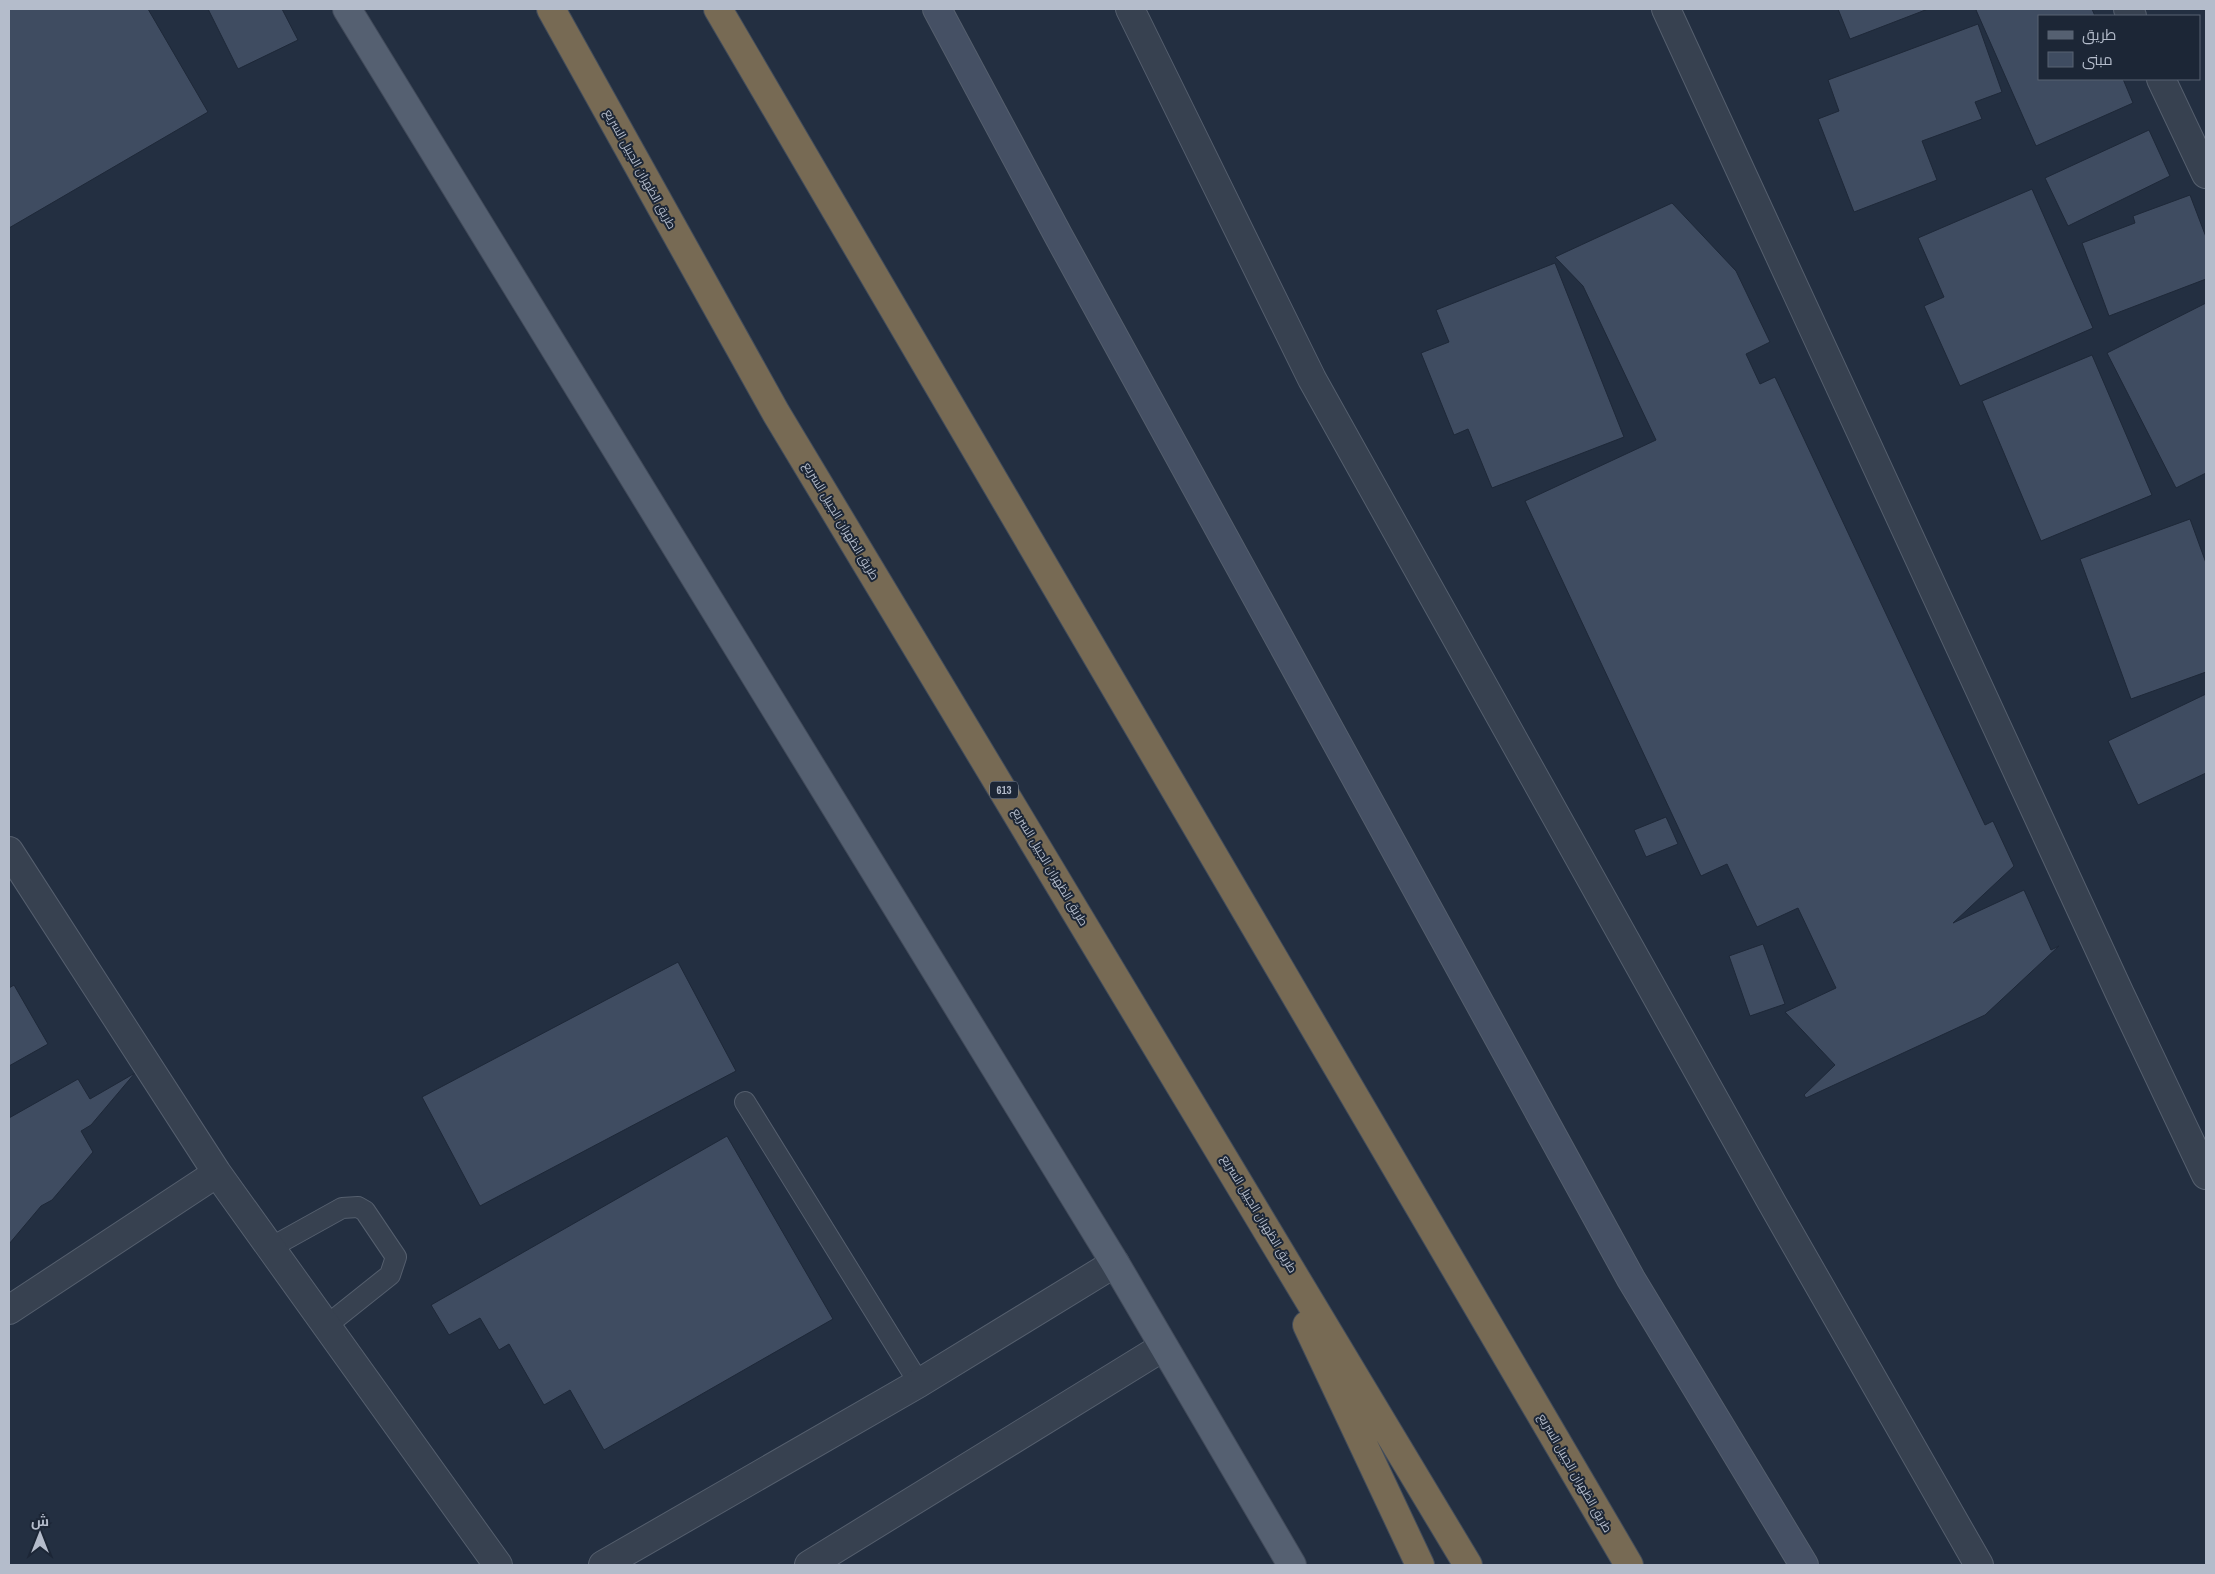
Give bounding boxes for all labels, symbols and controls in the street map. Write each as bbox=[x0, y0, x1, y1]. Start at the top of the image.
legend bbox=[2038, 15, 2200, 80]
text: طريق bbox=[2082, 24, 2116, 45]
text: مبنى bbox=[2082, 49, 2113, 70]
street label: طريق الظهران الجبيل السريع bbox=[600, 106, 680, 232]
street label: طريق الظهران الجبيل السريع bbox=[799, 459, 883, 583]
road number: 613 bbox=[990, 782, 1018, 798]
street label: طريق الظهران الجبيل السريع bbox=[1008, 805, 1092, 929]
street label: طريق الظهران الجبيل السريع bbox=[1217, 1152, 1301, 1276]
street label: طريق الظهران الجبيل السريع bbox=[1534, 1411, 1616, 1536]
north arrow bbox=[15, 1509, 65, 1559]
text: ش bbox=[31, 1512, 49, 1530]

